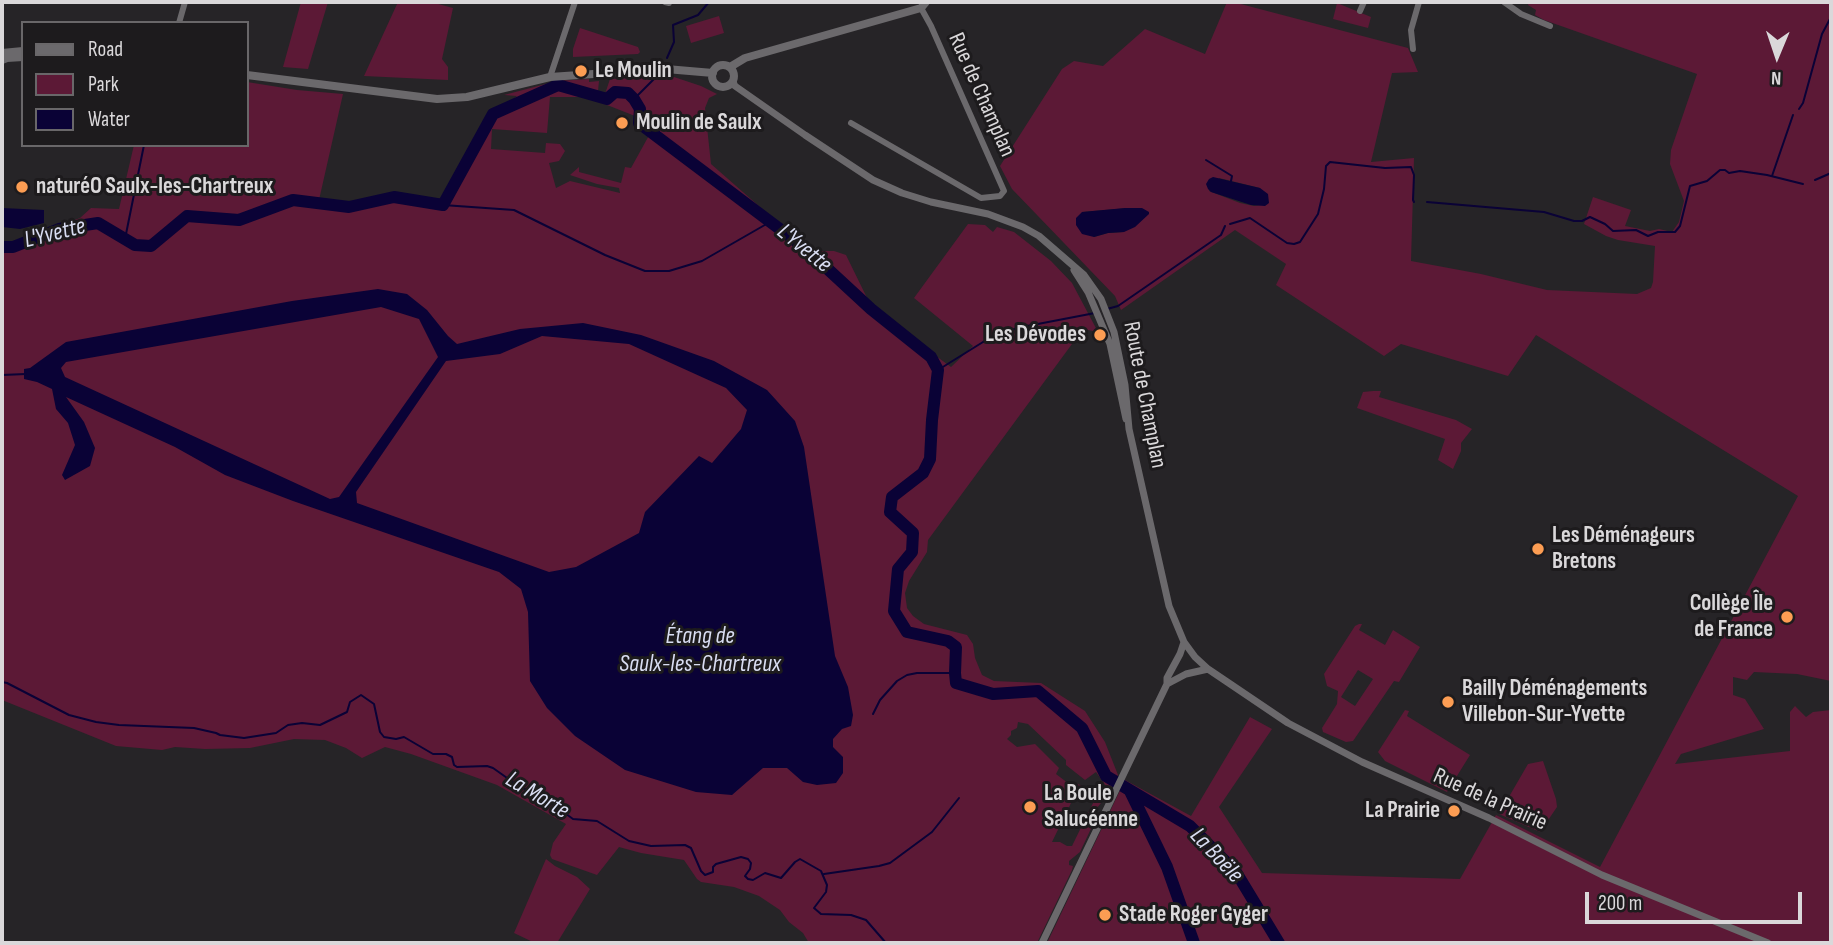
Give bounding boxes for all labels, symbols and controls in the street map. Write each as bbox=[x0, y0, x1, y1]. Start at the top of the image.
legend bbox=[21, 21, 248, 147]
north arrow bbox=[1742, 21, 1812, 91]
street label: Rue de Champlan bbox=[941, 29, 1021, 161]
text: Road bbox=[88, 37, 123, 62]
place label: Le Moulin bbox=[595, 57, 672, 85]
marker: Le Moulin bbox=[573, 63, 589, 79]
text: N bbox=[1771, 66, 1782, 89]
text: Park bbox=[88, 72, 119, 97]
text: Water bbox=[88, 107, 130, 132]
place label: Moulin de Saulx bbox=[636, 109, 762, 137]
marker: Moulin de Saulx bbox=[614, 115, 630, 131]
place label: naturéO Saulx-les-Chartreux bbox=[36, 173, 273, 201]
marker: naturéO Saulx-les-Chartreux bbox=[14, 179, 30, 195]
water label: L'Yvette bbox=[21, 213, 89, 255]
water label: L'Yvette bbox=[771, 218, 837, 280]
street label: Route de Champlan bbox=[1116, 319, 1172, 471]
place label: Les Dévodes bbox=[985, 321, 1086, 349]
marker: Les Dévodes bbox=[1092, 327, 1108, 343]
place label: Les Déménageurs Bretons bbox=[1552, 522, 1695, 576]
marker: Les Déménageurs Bretons bbox=[1530, 541, 1546, 557]
place label: Collège Île de France bbox=[1690, 590, 1773, 644]
marker: Collège Île de France bbox=[1779, 609, 1795, 625]
water label: Étang de Saulx-les-Chartreux bbox=[619, 623, 781, 679]
place label: Bailly Déménagements Villebon-Sur-Yvette bbox=[1462, 675, 1647, 729]
marker: Bailly Déménagements Villebon-Sur-Yvette bbox=[1440, 694, 1456, 710]
street label: Rue de la Prairie bbox=[1429, 763, 1551, 837]
water label: La Morte bbox=[500, 766, 574, 826]
place label: La Boule Salucéenne bbox=[1044, 780, 1138, 834]
place label: La Prairie bbox=[1365, 797, 1440, 825]
marker: La Boule Salucéenne bbox=[1022, 799, 1038, 815]
marker: La Prairie bbox=[1446, 803, 1462, 819]
water label: La Boële bbox=[1183, 822, 1249, 890]
scale bar bbox=[1588, 878, 1805, 922]
text: 200 m bbox=[1598, 891, 1642, 916]
place label: Stade Roger Gyger bbox=[1119, 901, 1268, 929]
marker: Stade Roger Gyger bbox=[1097, 907, 1113, 923]

